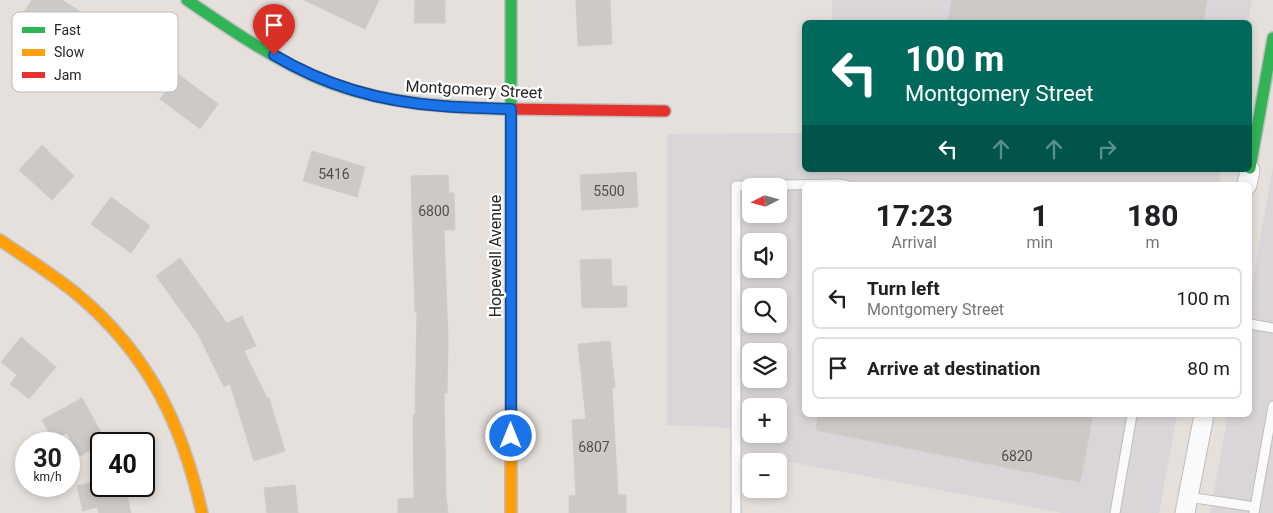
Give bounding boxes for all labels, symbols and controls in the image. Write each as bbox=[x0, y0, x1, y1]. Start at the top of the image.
pin bbox=[253, 4, 295, 55]
icon: arrive bbox=[260, 11, 288, 39]
legend bbox=[12, 12, 178, 92]
text: Fast bbox=[54, 22, 81, 38]
text: 100 m bbox=[905, 39, 1004, 80]
icon: left bbox=[822, 40, 887, 105]
text: Slow bbox=[54, 44, 85, 60]
text: Jam bbox=[54, 67, 82, 83]
street label: Montgomery Street bbox=[405, 76, 543, 103]
text: Montgomery Street bbox=[905, 81, 1094, 106]
icon: left bbox=[934, 135, 962, 163]
icon: ahead bbox=[987, 135, 1015, 163]
icon: ahead bbox=[1040, 135, 1068, 163]
icon: right bbox=[1093, 135, 1121, 163]
house number: 5416 bbox=[318, 166, 350, 182]
north arrow bbox=[742, 178, 788, 222]
map controls bbox=[742, 178, 787, 498]
house number: 5500 bbox=[593, 183, 625, 199]
street label: Hopewell Avenue bbox=[486, 195, 505, 317]
text: 17:23 bbox=[876, 198, 953, 233]
text: 1 bbox=[1031, 198, 1048, 233]
text: 180 bbox=[1127, 198, 1178, 233]
house number: 6800 bbox=[418, 203, 450, 219]
button: sound bbox=[742, 233, 787, 278]
text: Arrival bbox=[892, 233, 937, 252]
text: min bbox=[1026, 233, 1053, 252]
text: m bbox=[1146, 233, 1160, 252]
text: Turn left bbox=[867, 277, 940, 300]
icon: left bbox=[824, 284, 852, 312]
text: 100 m bbox=[1177, 287, 1230, 310]
button: search bbox=[742, 288, 787, 333]
text: Montgomery Street bbox=[867, 300, 1004, 319]
button: layers bbox=[742, 343, 787, 388]
icon: arrive bbox=[824, 354, 852, 382]
text: Arrive at destination bbox=[867, 357, 1040, 380]
text: 80 m bbox=[1187, 357, 1230, 380]
button: + bbox=[742, 398, 787, 443]
position arrow bbox=[484, 409, 536, 461]
speed limit sign: 40 bbox=[90, 432, 155, 497]
house number: 6807 bbox=[578, 439, 610, 455]
text: 30 bbox=[33, 444, 62, 473]
house number: 6820 bbox=[1001, 448, 1033, 464]
button: − bbox=[742, 453, 787, 498]
text: km/h bbox=[33, 470, 62, 484]

